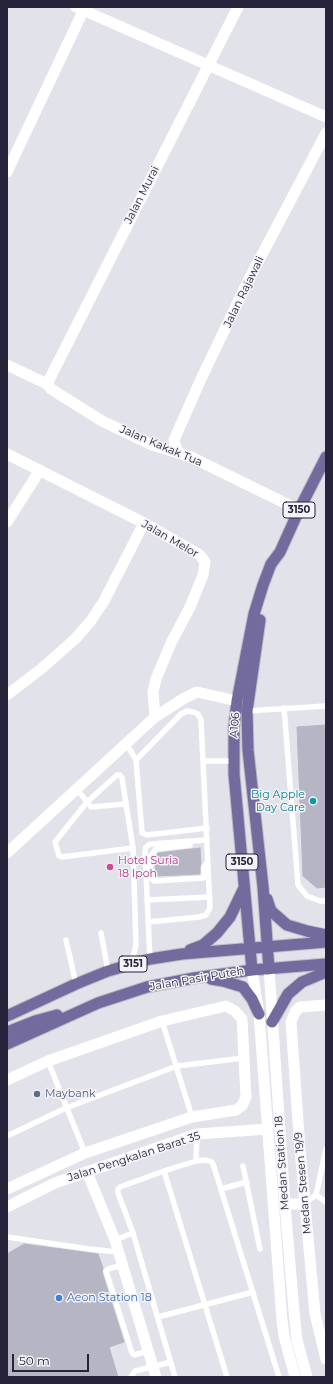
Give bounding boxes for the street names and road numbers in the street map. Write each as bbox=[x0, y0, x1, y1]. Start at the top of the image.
street label: Jalan Murai bbox=[122, 164, 162, 226]
street label: Jalan Rajawali bbox=[221, 254, 267, 330]
street label: Jalan Kakak Tua bbox=[118, 423, 204, 469]
road number: 3150 bbox=[283, 502, 315, 518]
street label: Jalan Melor bbox=[139, 517, 201, 561]
street label: A106 bbox=[228, 712, 242, 738]
road number: 3150 bbox=[226, 854, 258, 870]
road number: 3151 bbox=[119, 956, 147, 972]
street label: Jalan Pasir Puteh bbox=[149, 964, 245, 994]
street label: Medan Station 18 bbox=[272, 1115, 292, 1211]
street label: Jalan Pengkalan Barat 35 bbox=[66, 1129, 202, 1185]
street label: Medan Stesen 19/9 bbox=[292, 1131, 314, 1235]

